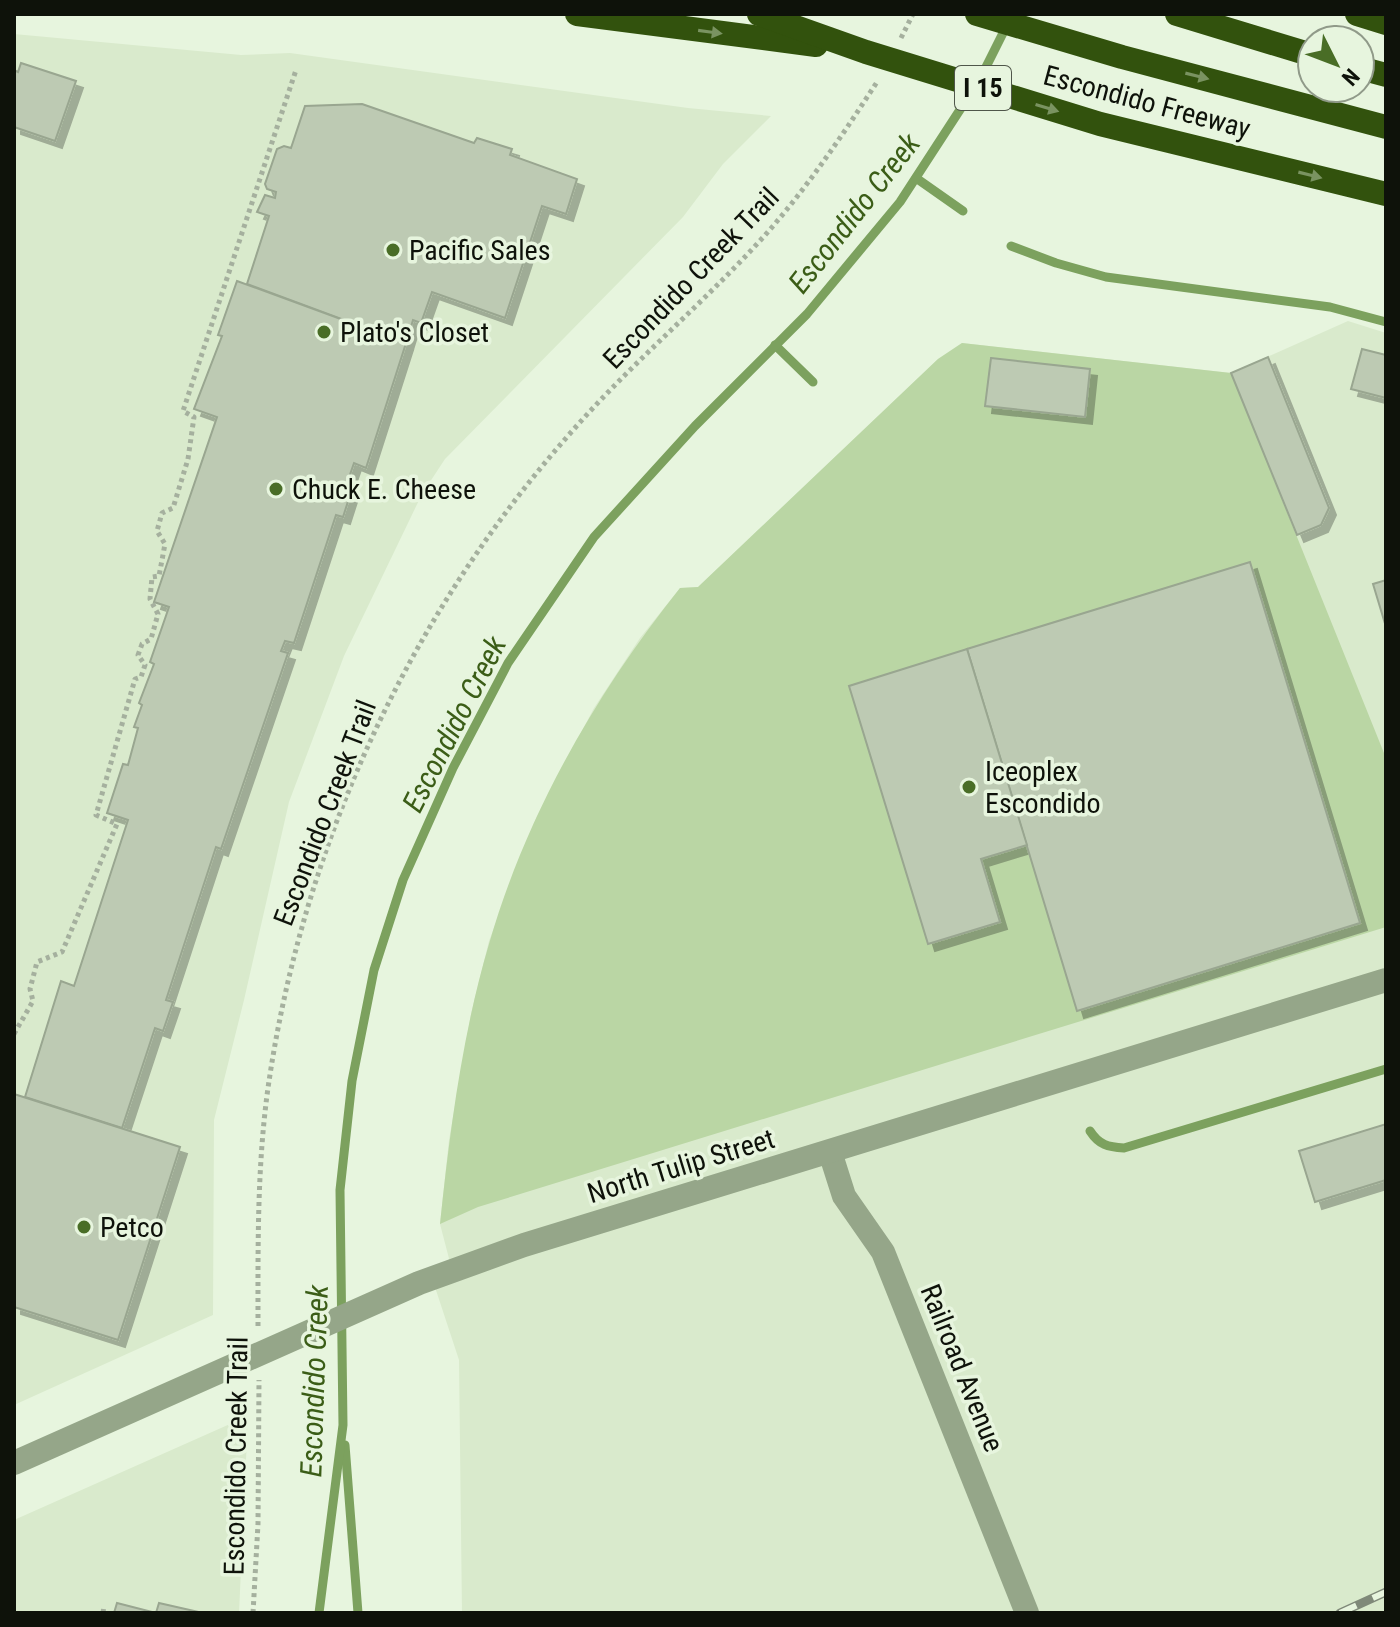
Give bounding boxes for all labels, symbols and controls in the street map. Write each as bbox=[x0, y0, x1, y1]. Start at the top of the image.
north arrow bbox=[1296, 24, 1376, 104]
one-way arrow bbox=[698, 25, 723, 38]
street label: Escondido Freeway bbox=[1040, 59, 1254, 146]
text: N bbox=[1337, 64, 1364, 90]
road number: I 15 bbox=[955, 66, 1011, 110]
one-way arrow bbox=[1185, 70, 1210, 82]
one-way arrow bbox=[1036, 102, 1060, 115]
water label: Escondido Creek bbox=[781, 126, 928, 300]
one-way arrow bbox=[1297, 169, 1322, 182]
street label: Escondido Creek Trail bbox=[596, 181, 786, 375]
place label: Pacific Sales bbox=[409, 234, 550, 267]
marker: Pacific Sales bbox=[384, 241, 402, 259]
place label: Plato's Closet bbox=[340, 316, 489, 349]
marker: Plato's Closet bbox=[315, 323, 333, 341]
place label: Chuck E. Cheese bbox=[292, 473, 476, 506]
marker: Chuck E. Cheese bbox=[267, 480, 285, 498]
water label: Escondido Creek bbox=[395, 630, 514, 818]
street label: Escondido Creek Trail bbox=[267, 696, 383, 930]
place label: Iceoplex Escondido bbox=[985, 755, 1101, 820]
marker: Iceoplex Escondido bbox=[960, 778, 978, 796]
street label: North Tulip Street bbox=[584, 1122, 778, 1210]
place label: Petco bbox=[100, 1211, 164, 1244]
marker: Petco bbox=[75, 1218, 93, 1236]
street label: Railroad Avenue bbox=[913, 1279, 1011, 1457]
water label: Escondido Creek bbox=[293, 1283, 335, 1478]
street label: Escondido Creek Trail bbox=[217, 1336, 255, 1576]

